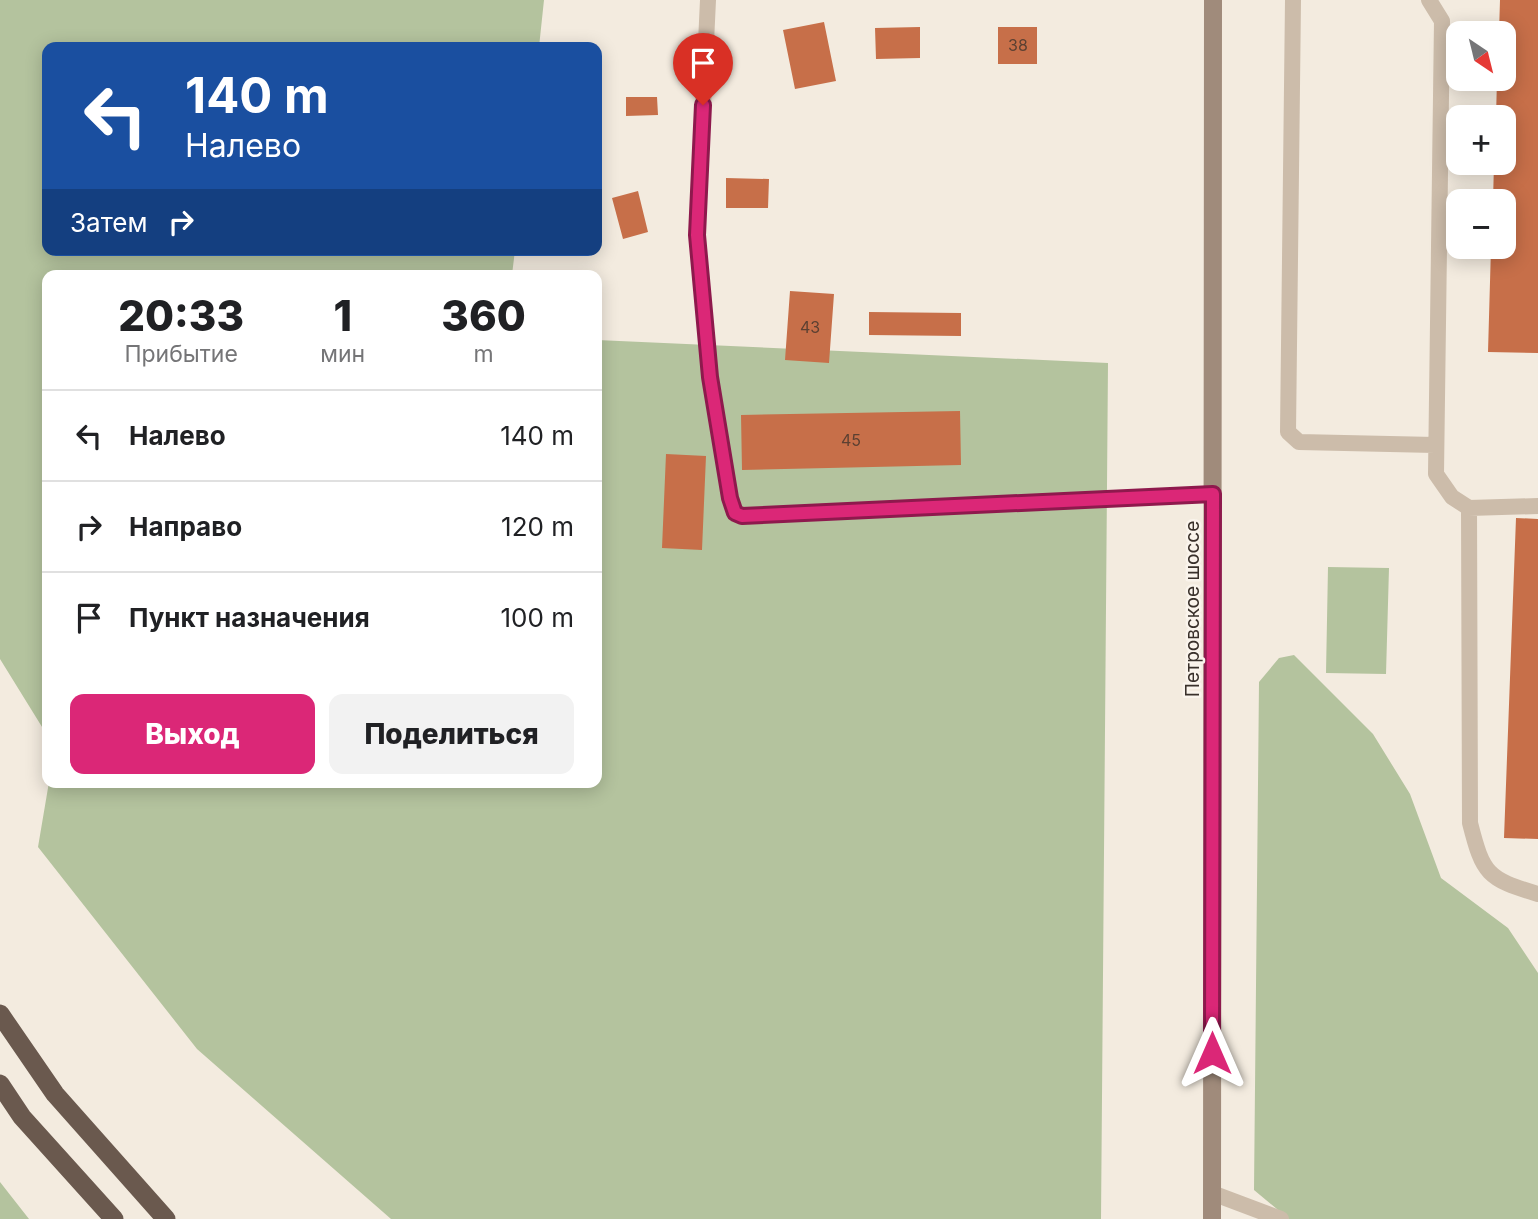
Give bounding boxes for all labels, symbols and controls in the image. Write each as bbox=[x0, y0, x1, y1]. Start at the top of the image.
north arrow bbox=[1446, 21, 1516, 91]
map controls bbox=[1446, 21, 1516, 259]
pin bbox=[673, 33, 733, 105]
house number: 38 bbox=[1008, 35, 1028, 55]
icon: arrive bbox=[684, 44, 722, 82]
text: 140 m bbox=[185, 66, 329, 125]
icon: left bbox=[70, 70, 161, 161]
button: + bbox=[1446, 105, 1516, 175]
text: Налево bbox=[185, 126, 301, 165]
button: − bbox=[1446, 189, 1516, 259]
icon: right bbox=[162, 203, 200, 241]
text: Затем bbox=[70, 207, 148, 238]
text: 20:33 bbox=[118, 290, 244, 341]
text: 1 bbox=[333, 290, 352, 341]
text: 360 bbox=[441, 290, 526, 341]
house number: 43 bbox=[800, 317, 820, 337]
text: Прибытие bbox=[124, 340, 238, 368]
text: мин bbox=[320, 340, 365, 368]
text: m bbox=[474, 340, 494, 368]
icon: left bbox=[70, 417, 108, 455]
text: Налево bbox=[129, 420, 226, 451]
text: 140 m bbox=[500, 420, 574, 451]
house number: 45 bbox=[841, 430, 861, 450]
icon: right bbox=[70, 508, 108, 546]
text: Направо bbox=[129, 511, 242, 542]
text: 120 m bbox=[501, 511, 574, 542]
street label: Петровское шоссе bbox=[1181, 521, 1204, 697]
icon: arrive bbox=[70, 599, 108, 637]
text: Пункт назначения bbox=[129, 602, 370, 633]
text: 100 m bbox=[501, 602, 574, 633]
button: Выход bbox=[70, 694, 315, 774]
button: Поделиться bbox=[329, 694, 574, 774]
position arrow bbox=[1175, 1016, 1249, 1090]

